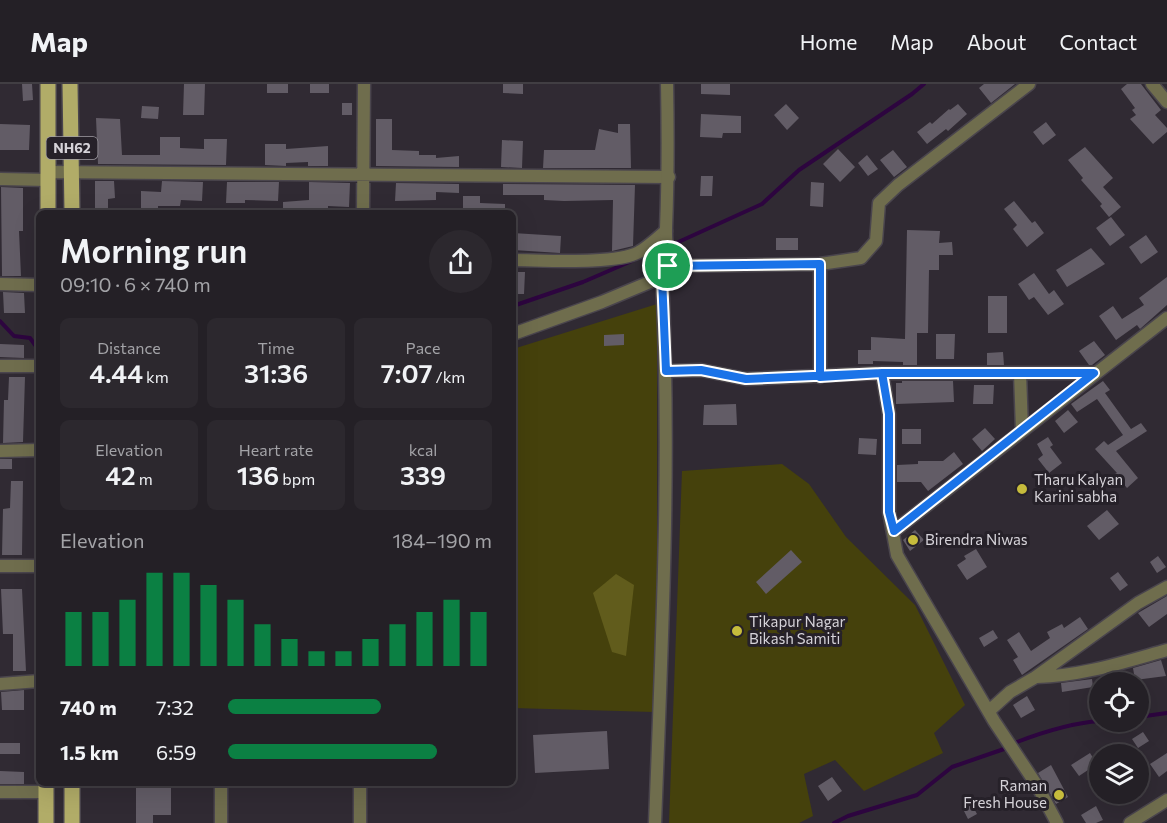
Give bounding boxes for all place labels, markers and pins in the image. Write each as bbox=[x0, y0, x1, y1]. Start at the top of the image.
pin bbox=[642, 240, 693, 291]
place label: Tharu Kalyan Karini sabha bbox=[1034, 470, 1123, 505]
marker: Tharu Kalyan Karini sabha bbox=[1015, 482, 1029, 496]
place label: Birendra Niwas bbox=[925, 530, 1028, 548]
marker: Birendra Niwas bbox=[906, 533, 920, 547]
place label: Tikapur Nagar Bikash Samiti bbox=[749, 612, 846, 647]
marker: Tikapur Nagar Bikash Samiti bbox=[730, 624, 744, 638]
place label: Raman Fresh House bbox=[963, 776, 1047, 811]
marker: Raman Fresh House bbox=[1052, 788, 1066, 802]

